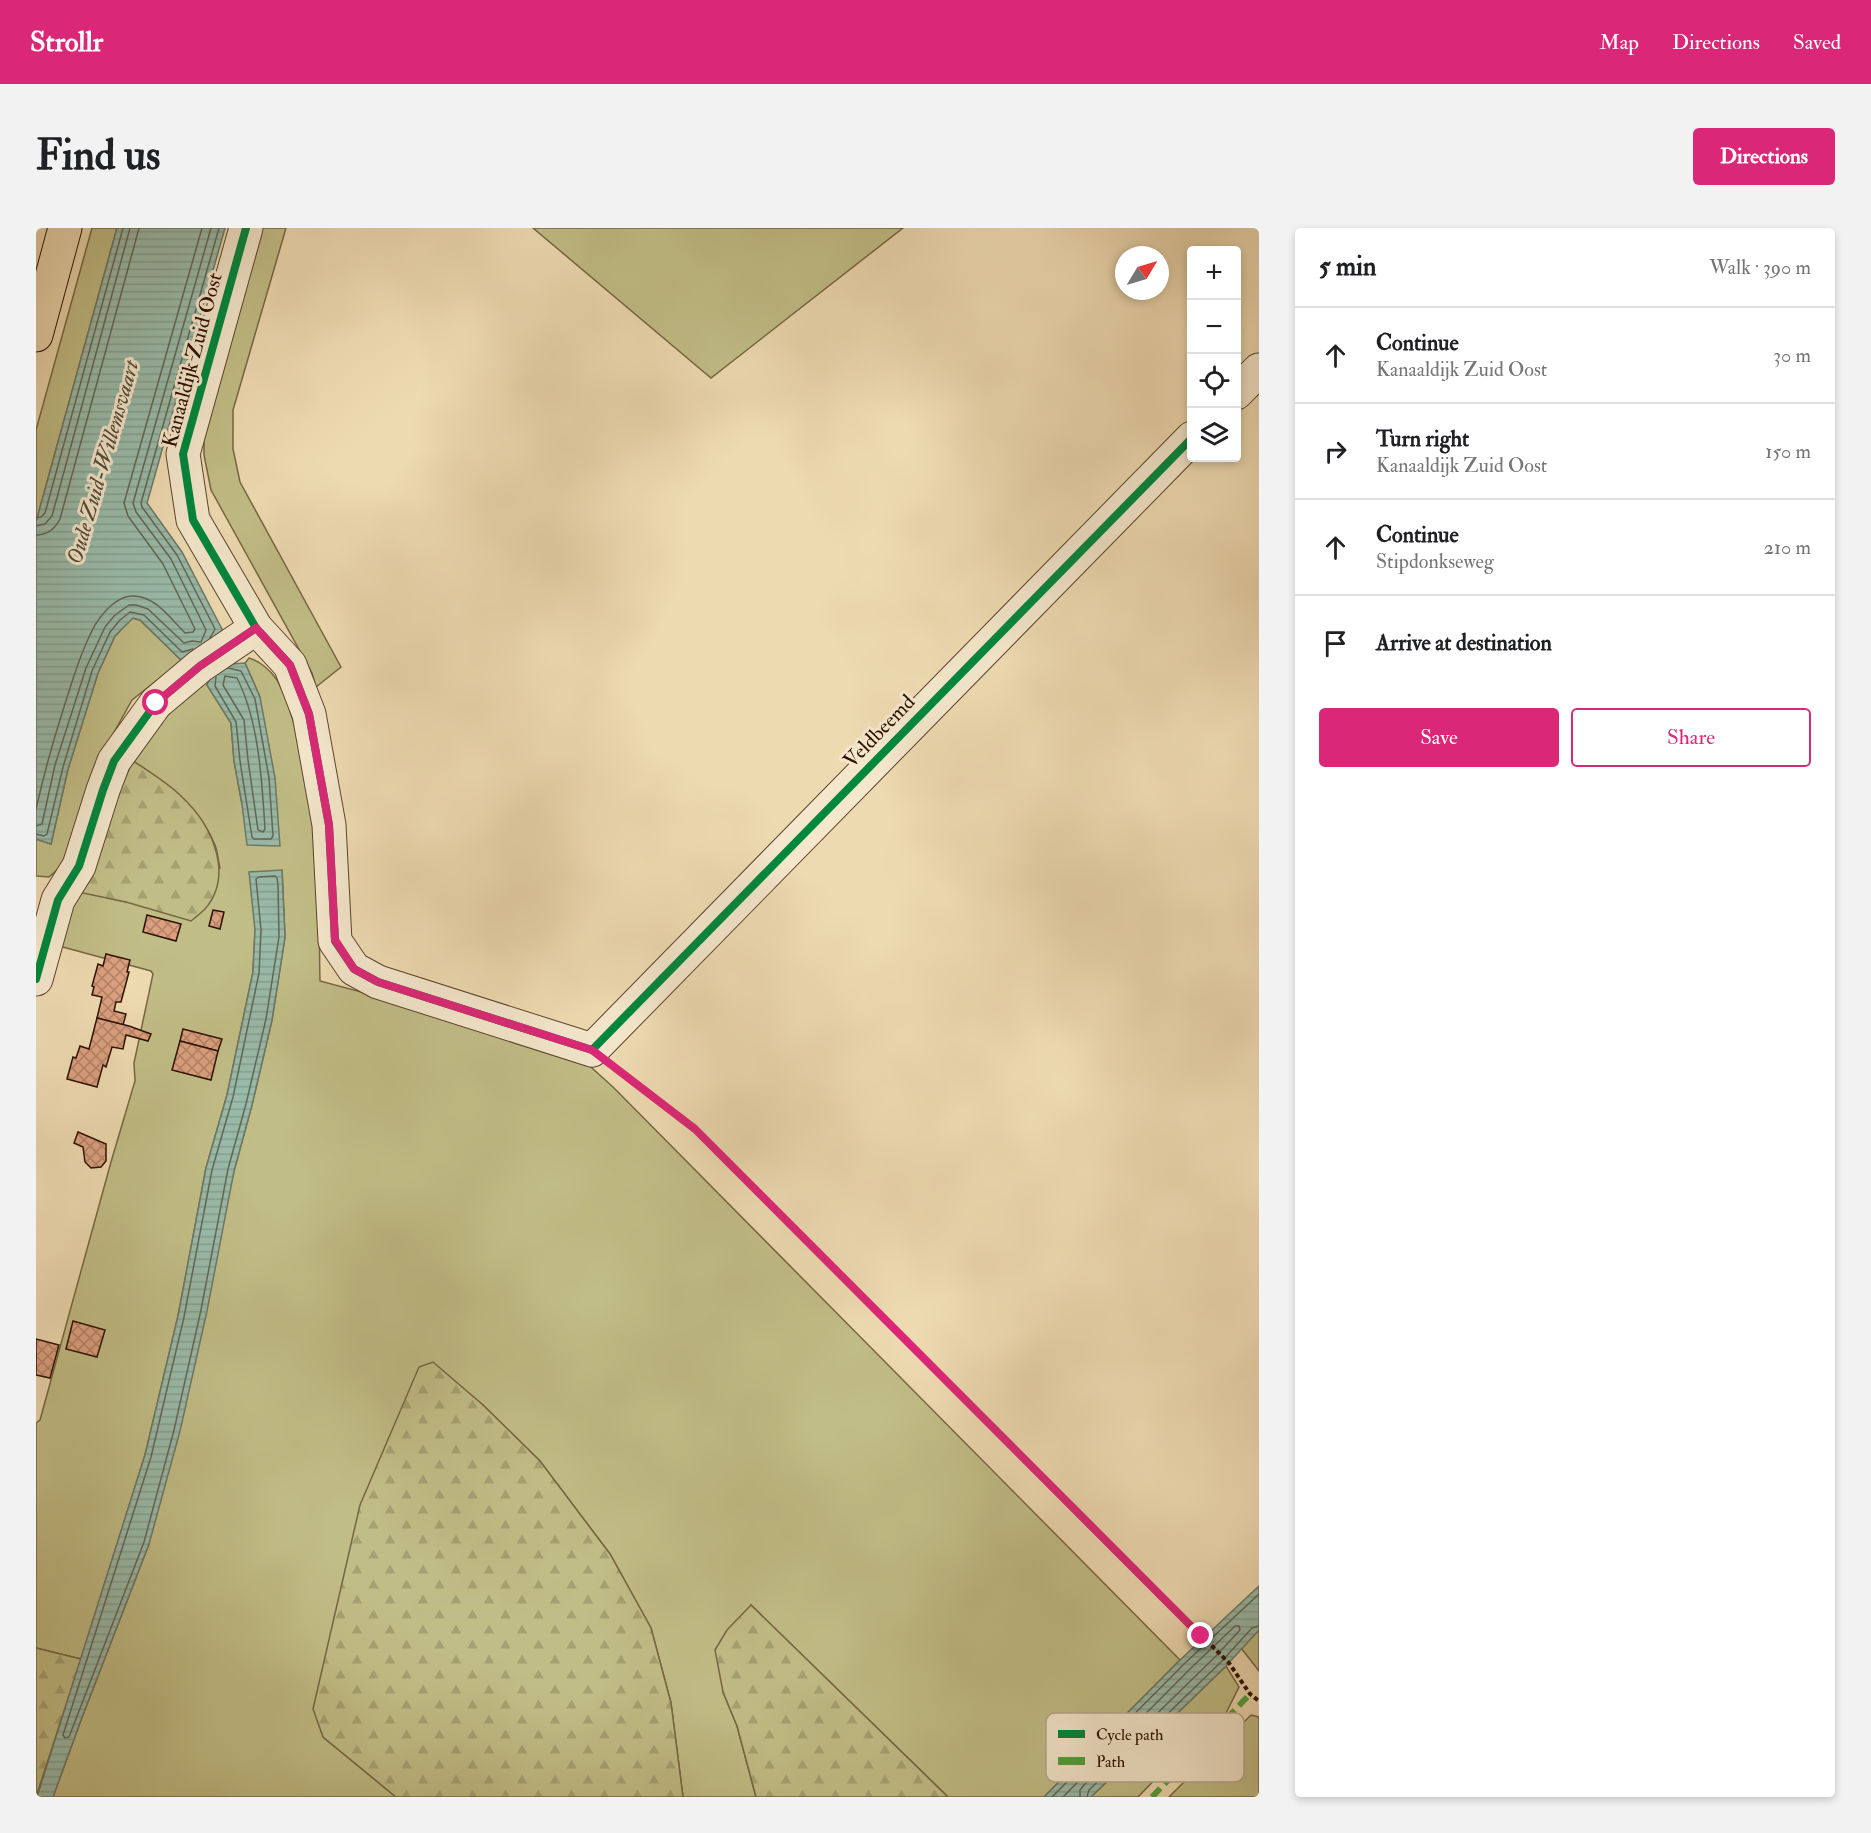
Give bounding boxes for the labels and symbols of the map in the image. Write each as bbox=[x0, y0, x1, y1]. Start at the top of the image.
north arrow bbox=[1115, 246, 1169, 300]
street label: Kanaaldijk Zuid Oost bbox=[156, 270, 229, 451]
water label: Oude Zuid-Willemsvaart bbox=[60, 356, 146, 567]
street label: Veldbeemd bbox=[838, 688, 921, 774]
route start bbox=[142, 689, 168, 715]
route end bbox=[1187, 1622, 1213, 1648]
legend bbox=[1046, 1713, 1244, 1782]
text: Cycle path bbox=[1096, 1725, 1164, 1746]
text: Path bbox=[1096, 1752, 1126, 1772]

